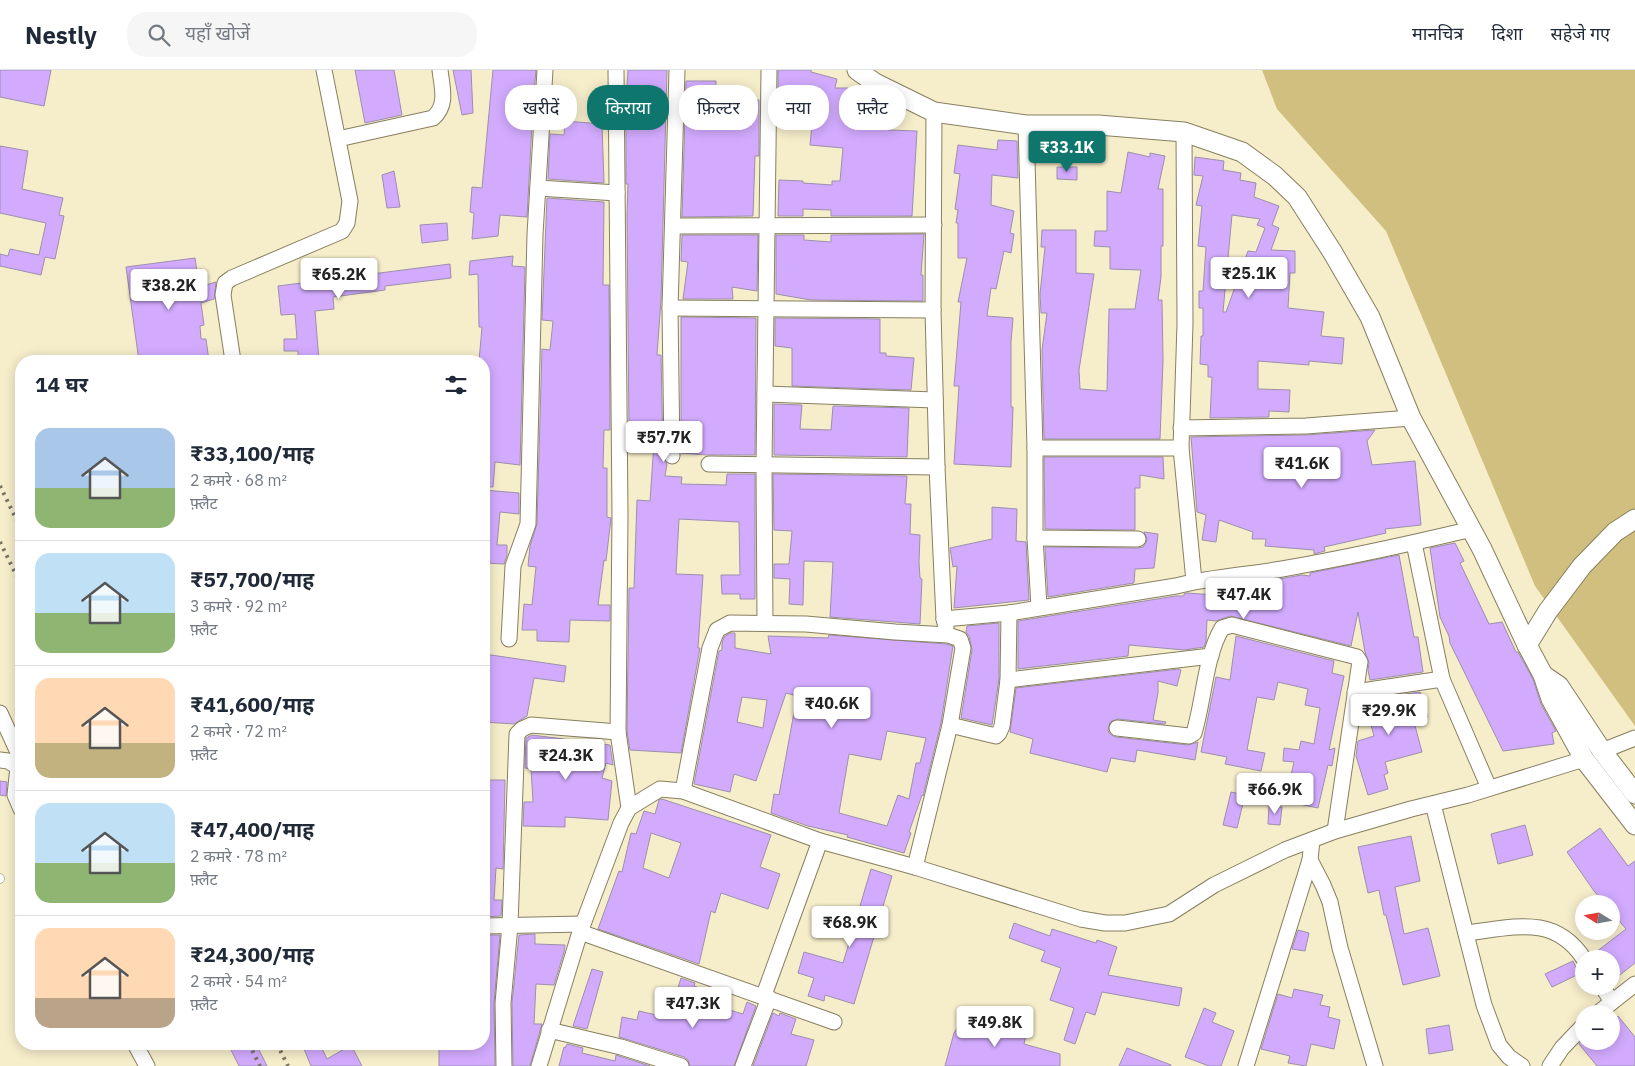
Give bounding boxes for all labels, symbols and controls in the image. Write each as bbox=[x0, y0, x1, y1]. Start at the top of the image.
search box bbox=[127, 12, 477, 57]
text: Nestly bbox=[25, 19, 97, 51]
icon: search bbox=[145, 21, 173, 49]
text: यहाँ खोजें bbox=[185, 21, 250, 45]
text: मानचित्र bbox=[1412, 22, 1463, 45]
text: दिशा bbox=[1491, 22, 1523, 45]
text: सहेजे गए bbox=[1551, 22, 1610, 45]
chip: खरीदें bbox=[505, 85, 577, 130]
chip: किराया bbox=[587, 85, 669, 130]
chip: फ़िल्टर bbox=[679, 85, 758, 130]
chip: नया bbox=[768, 85, 829, 130]
chip: फ़्लैट bbox=[839, 85, 906, 130]
pin: ₹33.1K bbox=[1026, 131, 1108, 173]
text: ₹33.1K bbox=[1040, 137, 1094, 157]
pin: ₹25.1K bbox=[1208, 256, 1290, 299]
pin: ₹65.2K bbox=[298, 258, 380, 300]
text: ₹25.1K bbox=[1222, 263, 1276, 283]
text: ₹65.2K bbox=[312, 264, 366, 284]
pin: ₹38.2K bbox=[128, 268, 210, 311]
text: ₹38.2K bbox=[142, 275, 196, 295]
text: 14 घर bbox=[35, 370, 88, 398]
icon: filters bbox=[442, 371, 470, 399]
pin: ₹57.7K bbox=[623, 420, 705, 463]
text: ₹57.7K bbox=[637, 427, 691, 447]
text: ₹33,100/माह bbox=[190, 439, 314, 467]
pin: ₹41.6K bbox=[1261, 446, 1343, 489]
icon: home bbox=[75, 448, 135, 508]
text: ₹41.6K bbox=[1275, 453, 1329, 473]
text: 2 कमरे · 68 m² bbox=[190, 470, 287, 490]
text: फ़्लैट bbox=[190, 493, 218, 513]
text: ₹57,700/माह bbox=[190, 565, 314, 593]
icon: home bbox=[75, 573, 135, 633]
pin: ₹47.4K bbox=[1203, 578, 1285, 620]
text: ₹47.4K bbox=[1217, 584, 1271, 604]
text: 3 कमरे · 92 m² bbox=[190, 596, 287, 616]
text: फ़्लैट bbox=[190, 619, 218, 639]
pin: ₹40.6K bbox=[791, 686, 873, 729]
text: ₹41,600/माह bbox=[190, 690, 314, 718]
text: ₹40.6K bbox=[805, 693, 859, 713]
pin: ₹29.9K bbox=[1348, 694, 1430, 736]
icon: home bbox=[75, 698, 135, 758]
text: ₹29.9K bbox=[1362, 700, 1416, 720]
text: 2 कमरे · 72 m² bbox=[190, 721, 287, 741]
pin: ₹24.3K bbox=[525, 738, 607, 781]
text: फ़्लैट bbox=[190, 744, 218, 764]
text: ₹24.3K bbox=[539, 745, 593, 765]
pin: ₹66.9K bbox=[1234, 772, 1316, 815]
text: ₹66.9K bbox=[1248, 779, 1302, 799]
text: ₹47,400/माह bbox=[190, 815, 314, 843]
icon: home bbox=[75, 823, 135, 883]
text: 2 कमरे · 78 m² bbox=[190, 846, 287, 866]
text: फ़्लैट bbox=[190, 869, 218, 889]
north arrow bbox=[1575, 895, 1620, 940]
map controls bbox=[1575, 895, 1620, 1050]
pin: ₹68.9K bbox=[809, 906, 891, 948]
text: ₹68.9K bbox=[823, 912, 877, 932]
text: ₹24,300/माह bbox=[190, 940, 314, 968]
icon: home bbox=[75, 948, 135, 1008]
button: + bbox=[1575, 950, 1620, 995]
text: 2 कमरे · 54 m² bbox=[190, 971, 287, 991]
pin: ₹47.3K bbox=[652, 986, 734, 1029]
text: ₹47.3K bbox=[666, 993, 720, 1013]
text: फ़्लैट bbox=[190, 994, 218, 1014]
button: − bbox=[1575, 1005, 1620, 1050]
pin: ₹49.8K bbox=[954, 1006, 1036, 1048]
text: ₹49.8K bbox=[968, 1012, 1022, 1032]

